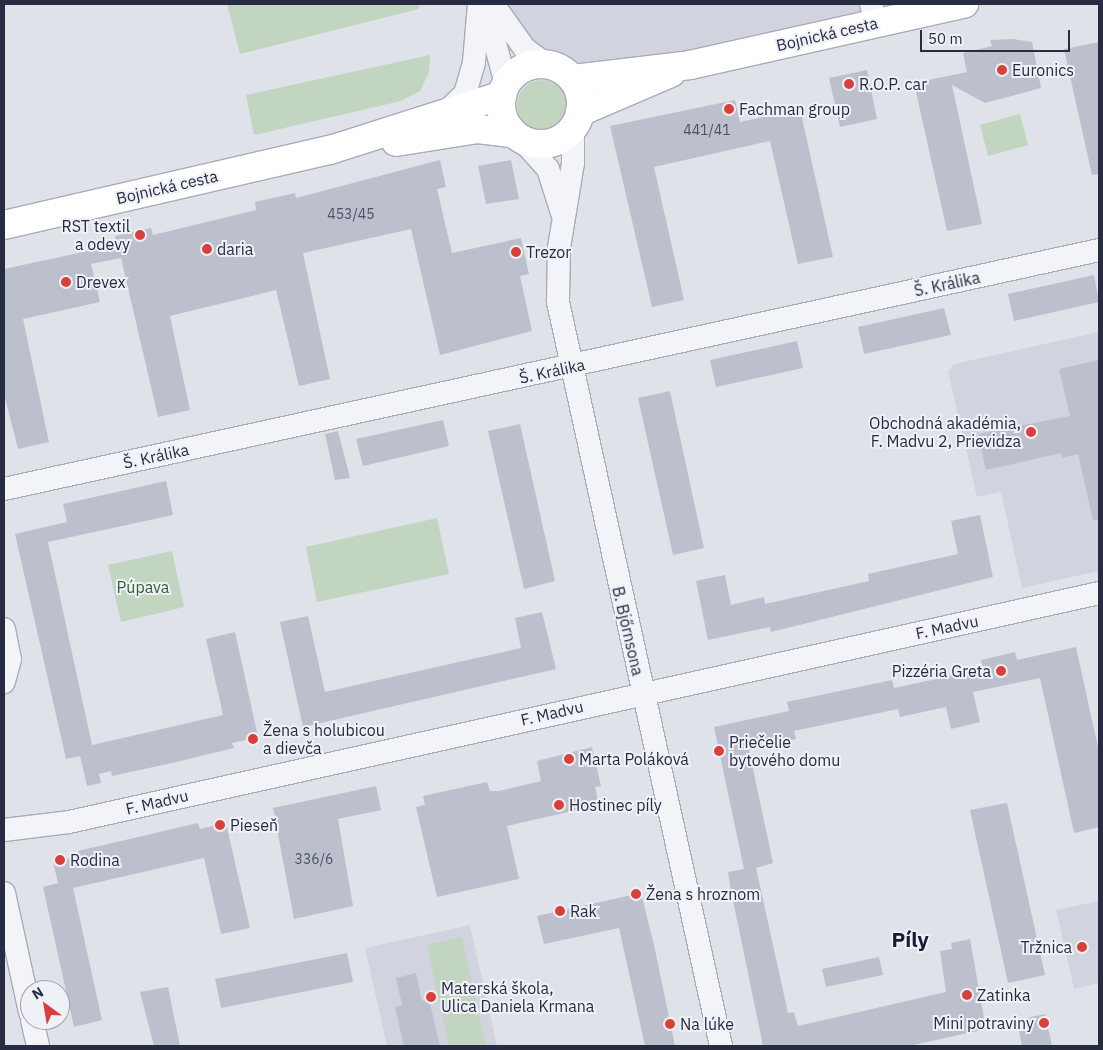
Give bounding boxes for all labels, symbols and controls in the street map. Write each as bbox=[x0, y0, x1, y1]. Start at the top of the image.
street label: Bojnická cesta bbox=[774, 13, 880, 55]
scale bar bbox=[923, 20, 1073, 52]
text: 50 m bbox=[928, 29, 963, 48]
place label: Euronics bbox=[1012, 60, 1074, 80]
marker: Euronics bbox=[996, 64, 1008, 76]
place label: R.O.P. car bbox=[859, 74, 927, 94]
marker: R.O.P. car bbox=[843, 78, 855, 90]
place label: Fachman group bbox=[739, 99, 850, 119]
marker: Fachman group bbox=[723, 103, 735, 115]
house number: 441/41 bbox=[683, 122, 731, 138]
street label: Bojnická cesta bbox=[114, 166, 220, 208]
house number: 453/45 bbox=[327, 206, 375, 222]
place label: RST textil a odevy bbox=[62, 216, 130, 254]
marker: RST textil a odevy bbox=[134, 229, 146, 241]
place label: daria bbox=[217, 239, 253, 259]
place label: Trezor bbox=[526, 242, 571, 262]
marker: daria bbox=[201, 243, 213, 255]
marker: Trezor bbox=[510, 246, 522, 258]
street label: Š. Králika bbox=[912, 268, 982, 300]
place label: Drevex bbox=[76, 272, 126, 292]
marker: Drevex bbox=[60, 276, 72, 288]
street label: Š. Králika bbox=[517, 355, 587, 387]
place label: Obchodná akadémia, F. Madvu 2, Prievidza bbox=[869, 413, 1021, 451]
marker: Obchodná akadémia, F. Madvu 2, Prievidza bbox=[1025, 426, 1037, 438]
street label: Š. Králika bbox=[121, 440, 191, 472]
park label: Púpava bbox=[117, 577, 169, 597]
street label: B. Bjőrnsona bbox=[608, 584, 648, 678]
street label: F. Madvu bbox=[914, 611, 980, 643]
place label: Pizzéria Greta bbox=[892, 661, 991, 681]
marker: Pizzéria Greta bbox=[995, 665, 1007, 677]
street label: F. Madvu bbox=[519, 696, 585, 730]
place label: Žena s holubicou a dievča bbox=[263, 720, 385, 758]
place label: Priečelie bytového domu bbox=[729, 732, 840, 770]
marker: Žena s holubicou a dievča bbox=[247, 733, 259, 745]
marker: Priečelie bytového domu bbox=[713, 745, 725, 757]
place label: Marta Poláková bbox=[579, 749, 689, 769]
marker: Marta Poláková bbox=[563, 753, 575, 765]
street label: F. Madvu bbox=[124, 785, 190, 819]
place label: Hostinec píly bbox=[569, 795, 662, 815]
marker: Hostinec píly bbox=[553, 799, 565, 811]
place label: Pieseň bbox=[230, 815, 278, 835]
marker: Pieseň bbox=[214, 819, 226, 831]
place label: Rodina bbox=[70, 850, 120, 870]
house number: 336/6 bbox=[295, 851, 333, 867]
marker: Rodina bbox=[54, 854, 66, 866]
place label: Žena s hroznom bbox=[646, 884, 760, 904]
marker: Žena s hroznom bbox=[630, 888, 642, 900]
place label: Rak bbox=[570, 901, 597, 921]
marker: Rak bbox=[554, 905, 566, 917]
district label: Píly bbox=[891, 926, 929, 952]
place label: Tržnica bbox=[1021, 937, 1072, 957]
marker: Tržnica bbox=[1076, 941, 1088, 953]
place label: Materská škola, Ulica Daniela Krmana bbox=[441, 978, 594, 1016]
north arrow bbox=[20, 980, 70, 1030]
text: N bbox=[29, 983, 47, 1003]
place label: Zatinka bbox=[977, 985, 1030, 1005]
marker: Zatinka bbox=[961, 989, 973, 1001]
marker: Materská škola, Ulica Daniela Krmana bbox=[425, 991, 437, 1003]
place label: Mini potraviny bbox=[933, 1013, 1034, 1033]
place label: Na lúke bbox=[680, 1014, 734, 1034]
marker: Mini potraviny bbox=[1038, 1017, 1050, 1029]
marker: Na lúke bbox=[664, 1018, 676, 1030]

